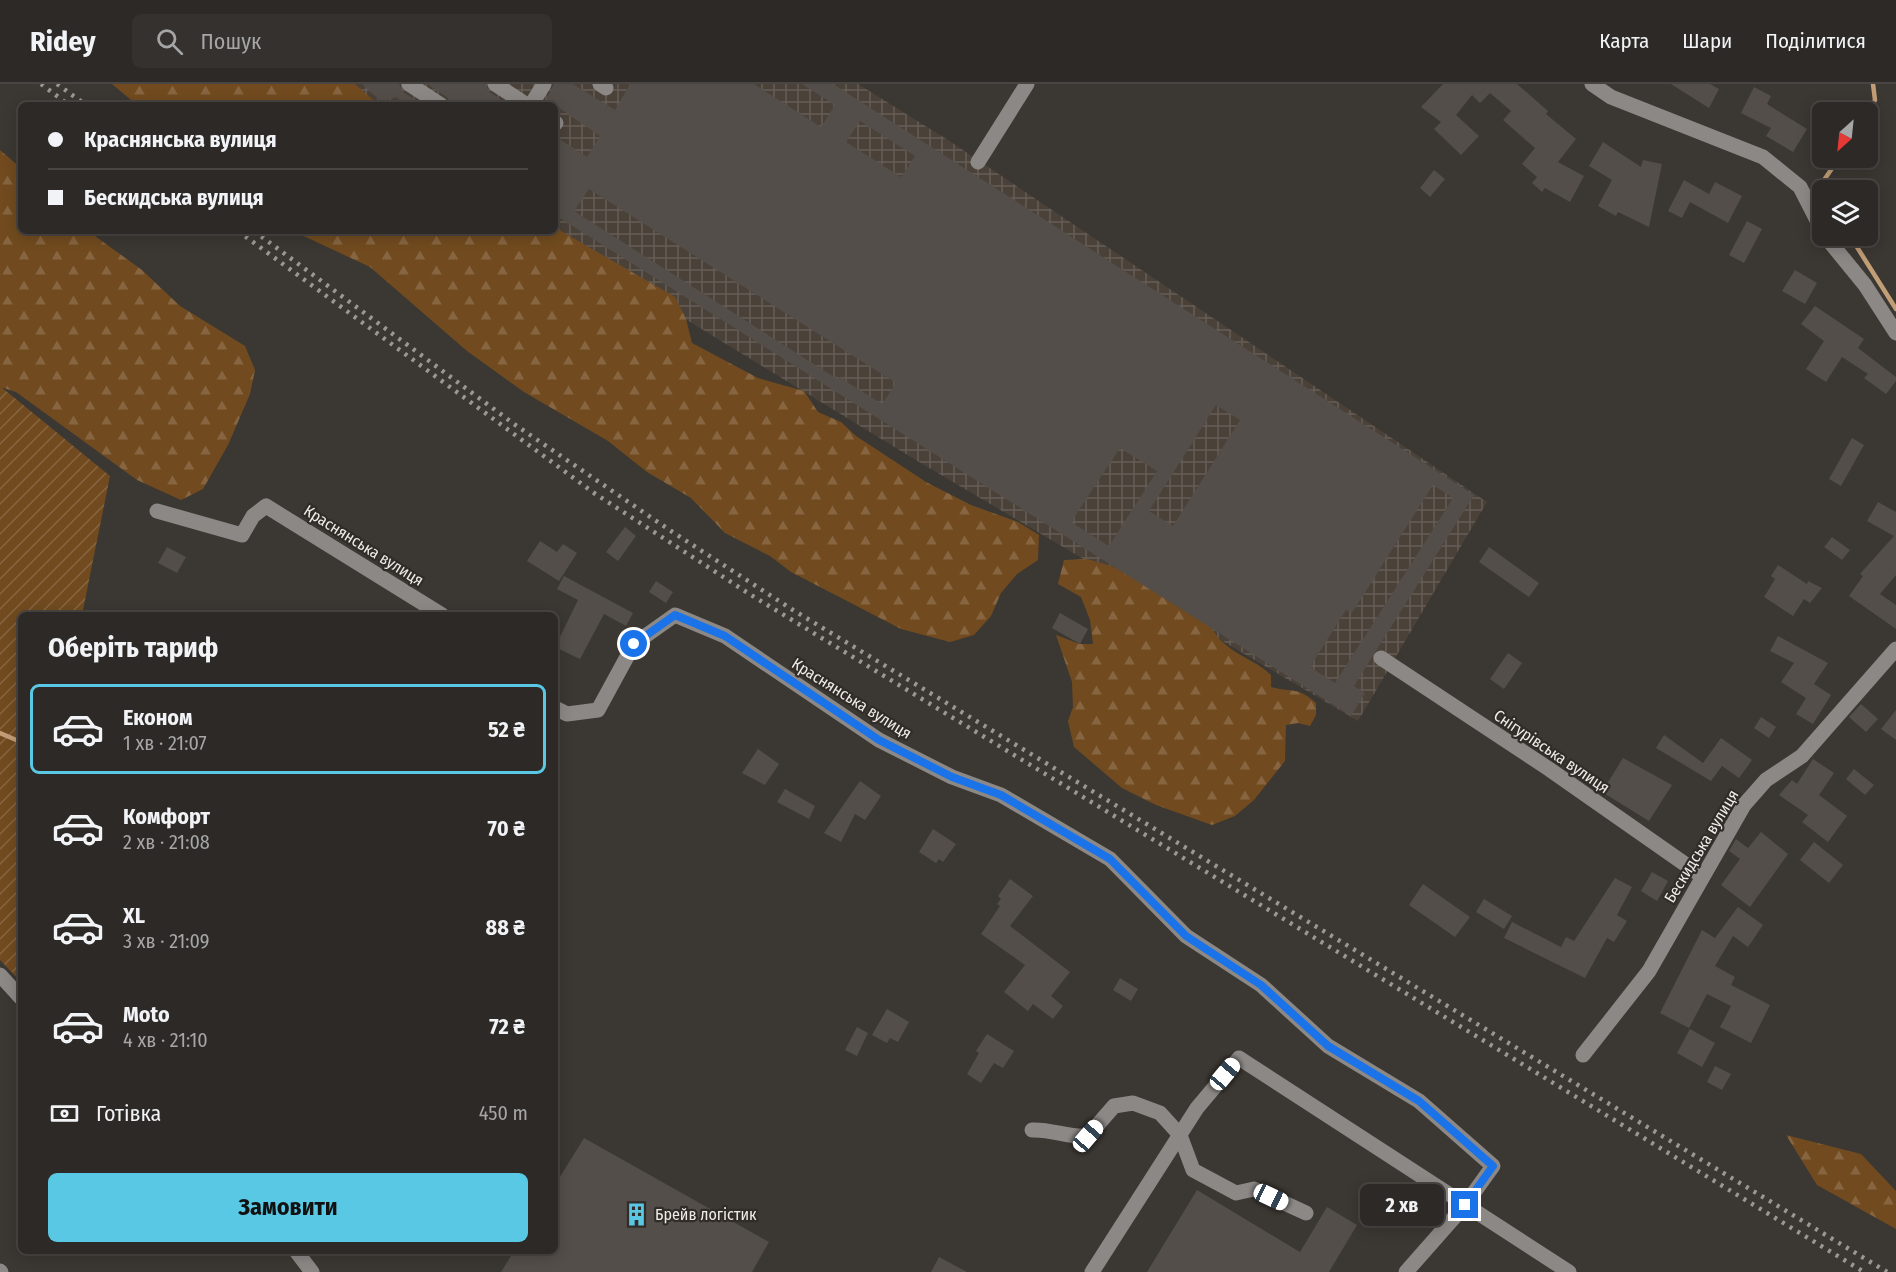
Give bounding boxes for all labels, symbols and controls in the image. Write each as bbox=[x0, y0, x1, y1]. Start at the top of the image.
search box bbox=[132, 14, 552, 68]
text: Ridey bbox=[30, 25, 96, 58]
icon: search bbox=[153, 25, 186, 58]
text: Пошук bbox=[201, 28, 261, 55]
text: Карта bbox=[1599, 28, 1649, 54]
text: Шари bbox=[1682, 28, 1732, 54]
text: Поділитися bbox=[1765, 28, 1866, 54]
north arrow bbox=[1812, 102, 1878, 168]
map controls bbox=[1812, 102, 1878, 246]
text: Краснянська вулиця bbox=[84, 126, 277, 153]
button: layers bbox=[1812, 180, 1878, 246]
text: Бескидська вулиця bbox=[84, 184, 264, 211]
street label: Краснянська вулиця bbox=[300, 501, 427, 590]
route start bbox=[620, 630, 647, 657]
text: Оберіть тариф bbox=[48, 632, 218, 664]
street label: Краснянська вулиця bbox=[788, 654, 915, 743]
icon: car bbox=[51, 702, 105, 756]
text: Економ bbox=[123, 704, 193, 731]
street label: Снігурівська вулиця bbox=[1490, 706, 1613, 797]
text: 52 ₴ bbox=[488, 716, 525, 743]
text: 1 хв · 21:07 bbox=[123, 731, 207, 755]
street label: Бескидська вулиця bbox=[1660, 786, 1743, 906]
icon: car bbox=[51, 801, 105, 855]
text: Комфорт bbox=[123, 803, 210, 830]
text: 70 ₴ bbox=[488, 815, 525, 842]
text: 2 хв · 21:08 bbox=[123, 830, 210, 854]
icon: car bbox=[51, 900, 105, 954]
text: XL bbox=[123, 902, 145, 929]
text: 88 ₴ bbox=[486, 914, 525, 941]
text: 3 хв · 21:09 bbox=[123, 929, 210, 953]
icon: car bbox=[51, 999, 105, 1053]
text: Moto bbox=[123, 1001, 170, 1028]
text: 72 ₴ bbox=[489, 1013, 525, 1040]
text: 4 хв · 21:10 bbox=[123, 1028, 208, 1052]
car bbox=[1207, 1054, 1243, 1094]
icon: cash bbox=[48, 1097, 81, 1130]
text: Готівка bbox=[96, 1100, 161, 1127]
text: 450 m bbox=[479, 1101, 528, 1125]
car bbox=[1069, 1117, 1107, 1155]
button: Замовити bbox=[48, 1173, 528, 1242]
car bbox=[1251, 1181, 1291, 1213]
callout: 2 хв bbox=[1360, 1184, 1444, 1226]
route end bbox=[1451, 1191, 1478, 1218]
text: 2 хв bbox=[1386, 1193, 1418, 1217]
building icon: Брейв логістик bbox=[624, 1201, 650, 1227]
place label: Брейв логістик bbox=[655, 1205, 757, 1224]

